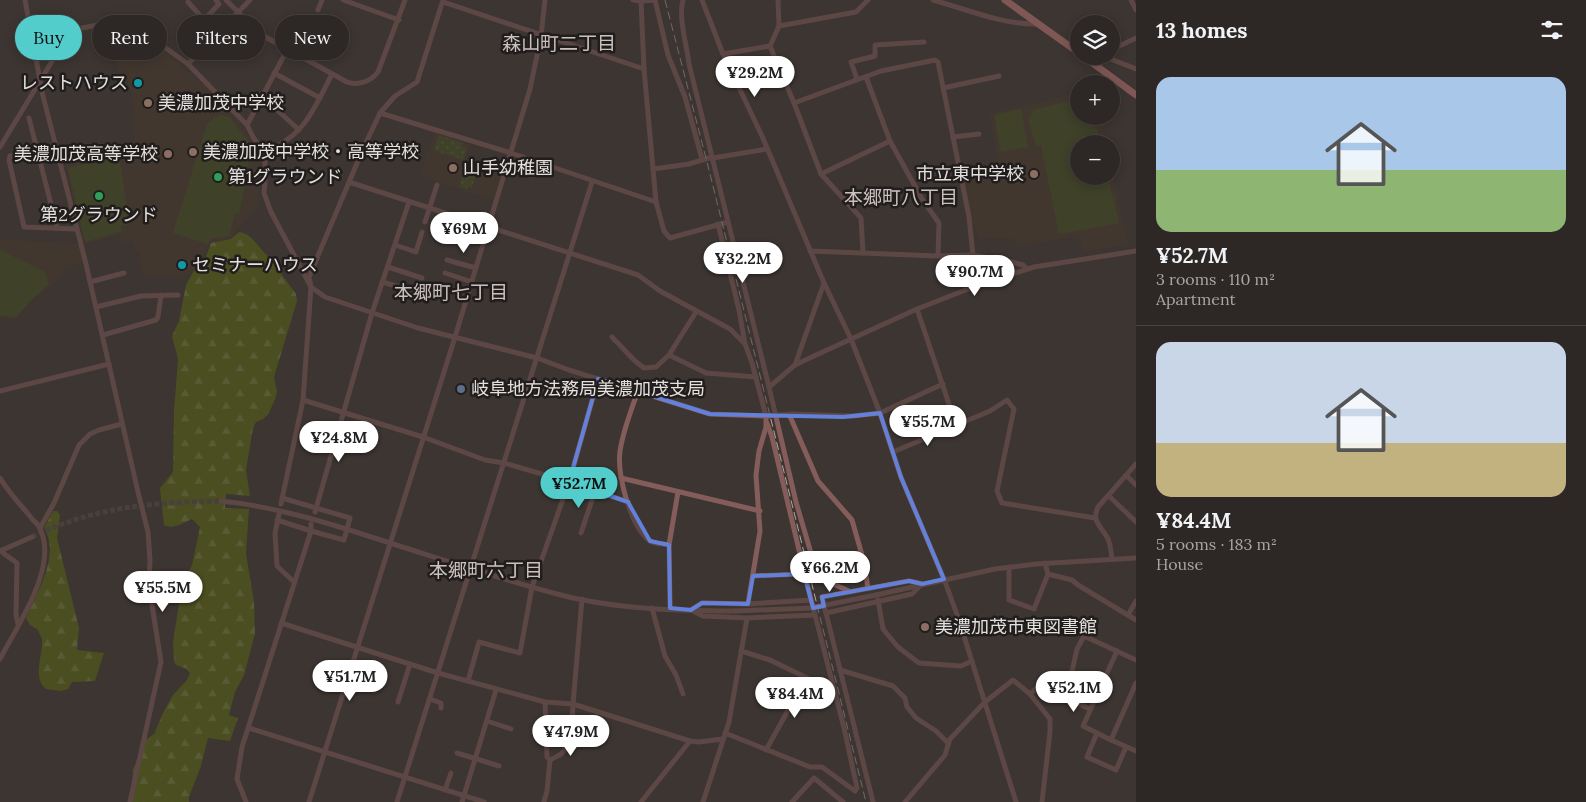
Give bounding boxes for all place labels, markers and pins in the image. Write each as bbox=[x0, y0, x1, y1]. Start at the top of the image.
pin: ¥29.2M bbox=[714, 56, 796, 98]
place label: レストハウス bbox=[20, 71, 128, 94]
marker: レストハウス bbox=[132, 77, 144, 89]
place label: 美濃加茂中学校 bbox=[158, 91, 284, 114]
marker: 美濃加茂中学校 bbox=[142, 97, 154, 109]
place label: 美濃加茂中学校・高等学校 bbox=[203, 140, 419, 163]
place label: 美濃加茂高等学校 bbox=[14, 142, 158, 165]
marker: 美濃加茂中学校・高等学校 bbox=[187, 146, 199, 158]
marker: 美濃加茂高等学校 bbox=[162, 148, 174, 160]
place label: 山手幼稚園 bbox=[463, 156, 553, 179]
marker: 山手幼稚園 bbox=[447, 162, 459, 174]
place label: 市立東中学校 bbox=[916, 162, 1024, 185]
place label: 第1グラウンド bbox=[228, 165, 343, 188]
marker: 市立東中学校 bbox=[1028, 168, 1040, 180]
marker: 第1グラウンド bbox=[212, 171, 224, 183]
marker: 第2グラウンド bbox=[93, 190, 105, 202]
place label: 第2グラウンド bbox=[40, 203, 158, 226]
pin: ¥69M bbox=[434, 212, 494, 254]
pin: ¥32.2M bbox=[702, 242, 784, 284]
place label: セミナーハウス bbox=[192, 253, 318, 276]
pin: ¥90.7M bbox=[934, 254, 1016, 297]
marker: セミナーハウス bbox=[176, 259, 188, 271]
place label: 岐阜地方法務局美濃加茂支局 bbox=[471, 377, 705, 400]
marker: 岐阜地方法務局美濃加茂支局 bbox=[455, 383, 467, 395]
pin: ¥55.7M bbox=[887, 404, 969, 447]
pin: ¥24.8M bbox=[298, 420, 380, 463]
pin: ¥52.7M bbox=[538, 466, 620, 509]
pin: ¥66.2M bbox=[789, 550, 871, 593]
pin: ¥55.5M bbox=[122, 570, 204, 613]
place label: 美濃加茂市東図書館 bbox=[935, 615, 1097, 638]
marker: 美濃加茂市東図書館 bbox=[919, 621, 931, 633]
pin: ¥51.7M bbox=[309, 660, 391, 702]
pin: ¥52.1M bbox=[1033, 670, 1115, 713]
pin: ¥84.4M bbox=[754, 676, 836, 719]
pin: ¥47.9M bbox=[530, 714, 612, 757]

